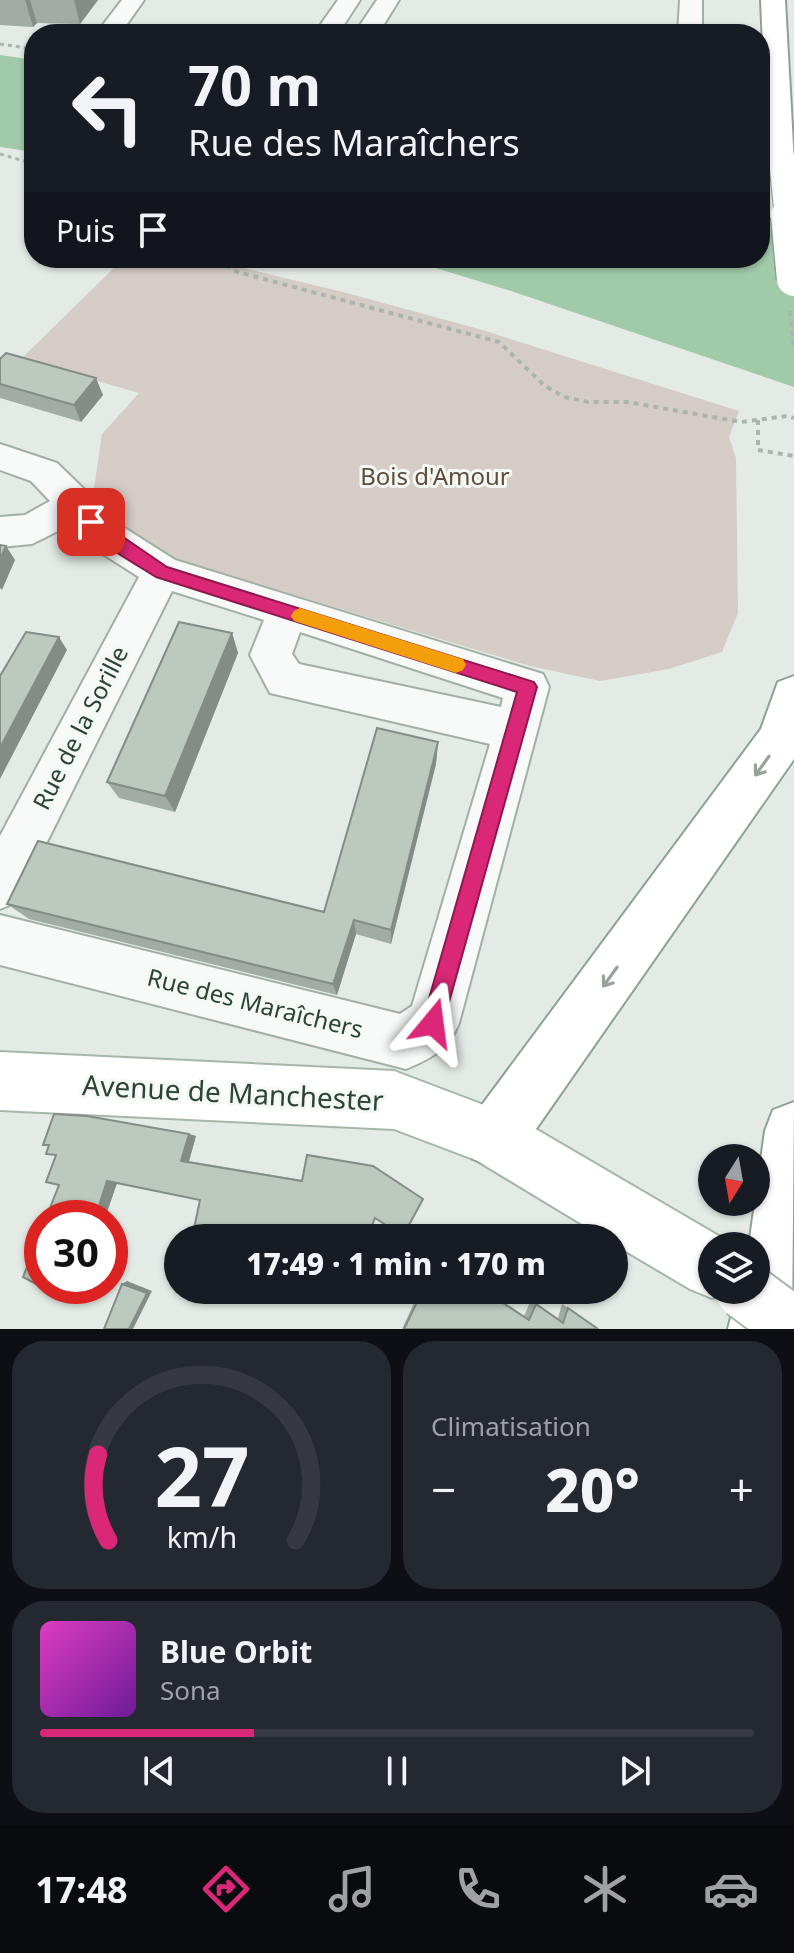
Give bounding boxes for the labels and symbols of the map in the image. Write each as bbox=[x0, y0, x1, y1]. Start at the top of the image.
park label: Bois d'Amour bbox=[360, 459, 510, 492]
pin bbox=[57, 488, 125, 556]
street label: Rue de la Sorille bbox=[24, 640, 135, 815]
one-way arrow bbox=[754, 754, 770, 776]
street label: Rue des Maraîchers bbox=[144, 960, 367, 1045]
one-way arrow bbox=[602, 965, 618, 987]
position arrow bbox=[391, 981, 475, 1065]
street label: Avenue de Manchester bbox=[81, 1065, 385, 1119]
north arrow bbox=[698, 1144, 770, 1216]
speed limit sign: 30 bbox=[24, 1200, 128, 1304]

